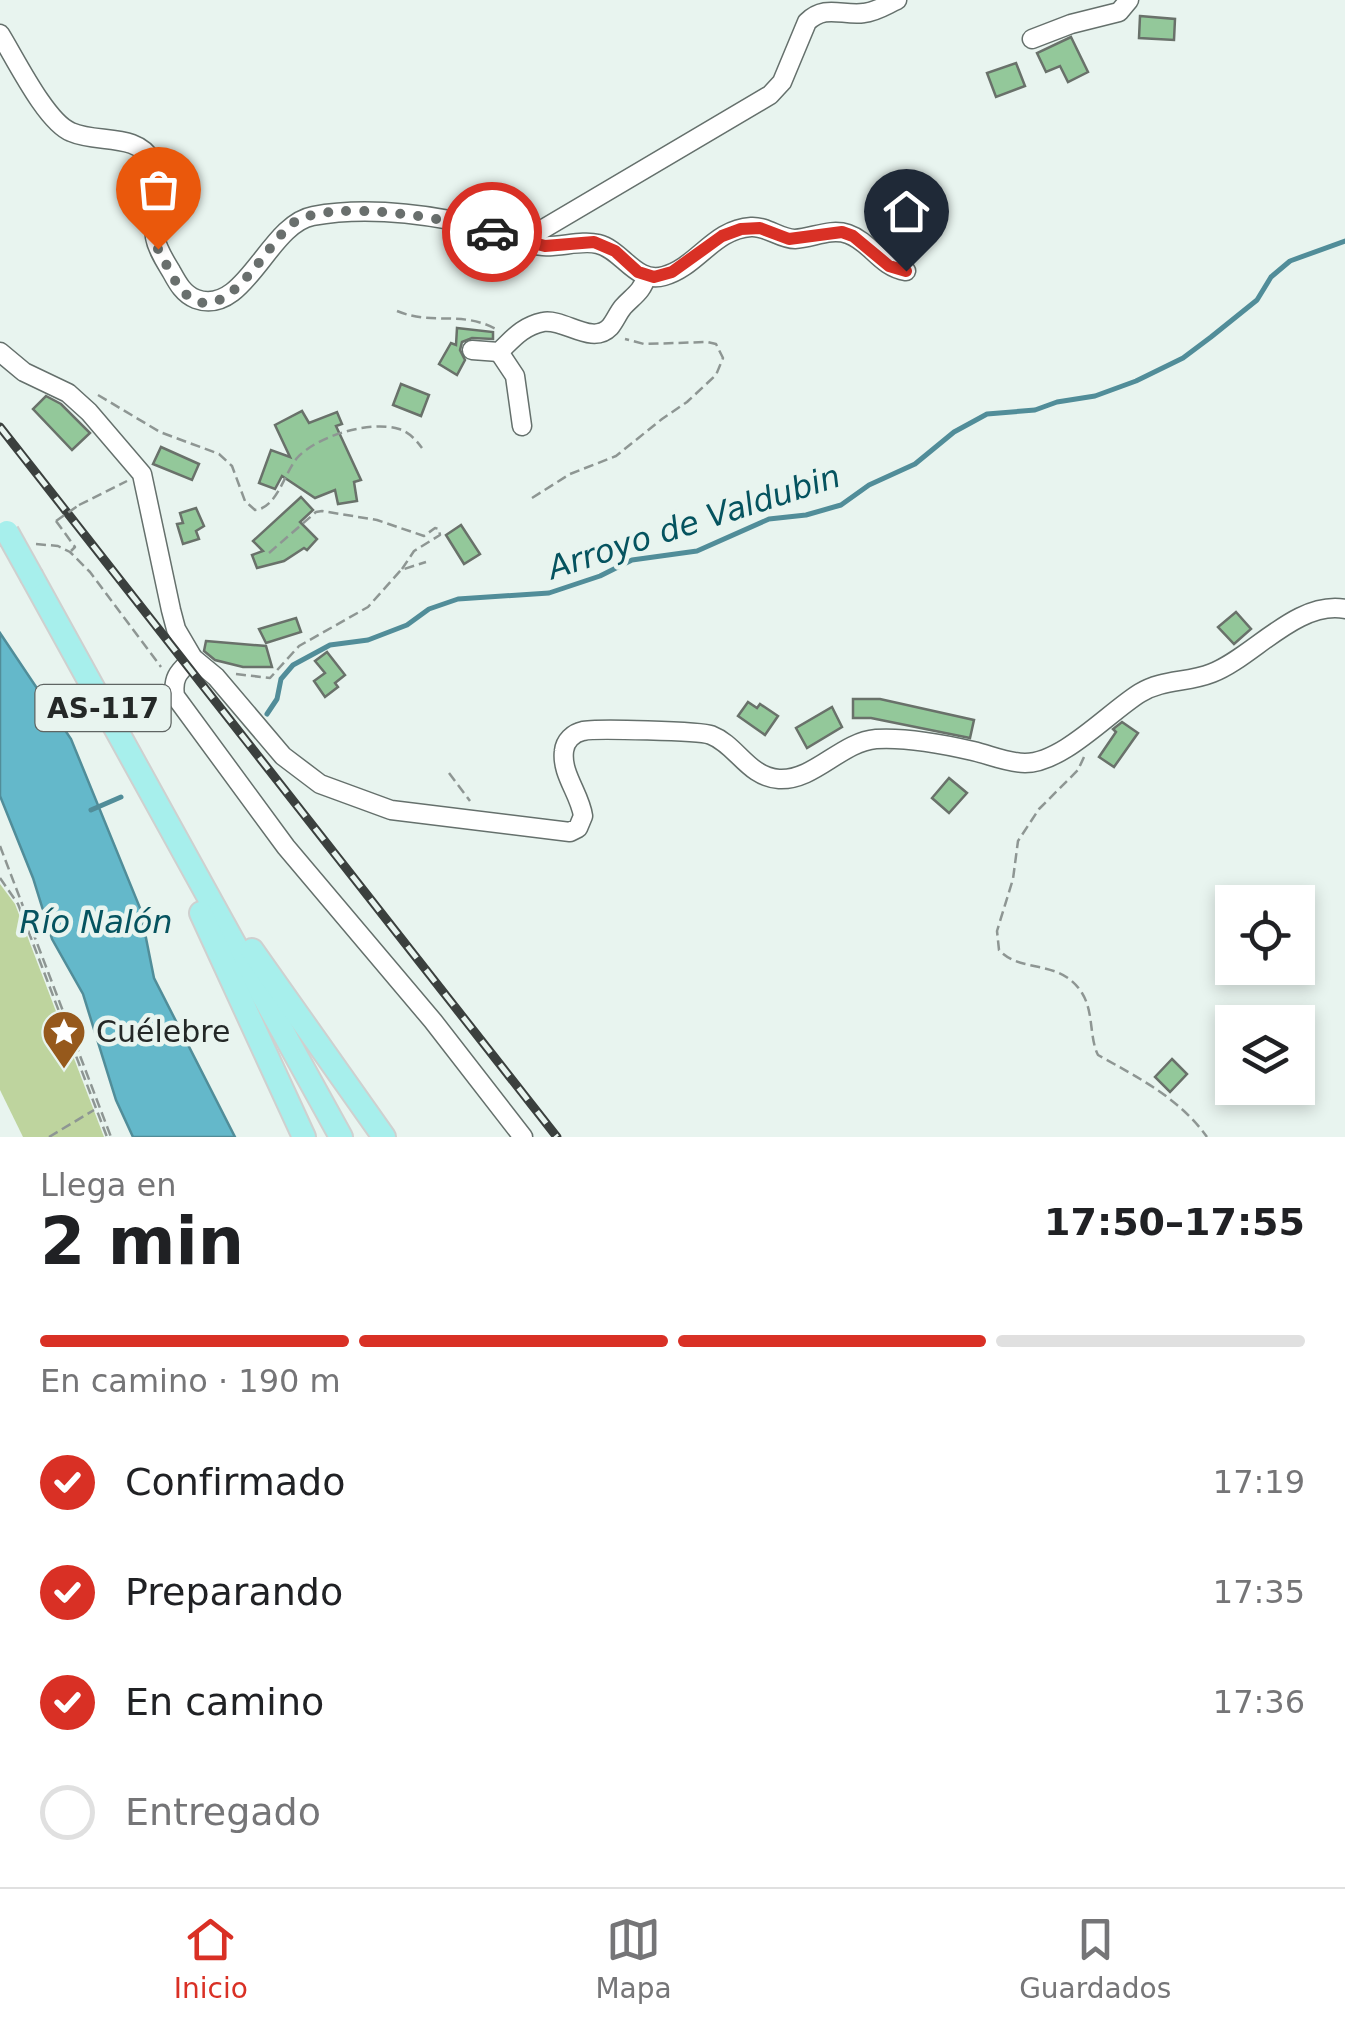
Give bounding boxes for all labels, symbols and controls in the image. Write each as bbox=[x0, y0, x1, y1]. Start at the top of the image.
pin bbox=[116, 147, 201, 250]
icon: bag bbox=[131, 162, 186, 217]
pin bbox=[864, 169, 949, 272]
courier bbox=[442, 182, 542, 282]
icon: home bbox=[879, 184, 934, 239]
icon: car bbox=[465, 205, 520, 260]
water label: Arroyo de Valdubin bbox=[541, 457, 845, 588]
road number: AS-117 bbox=[36, 685, 170, 731]
map controls bbox=[1215, 885, 1315, 1105]
button: locate bbox=[1215, 885, 1315, 985]
water label: Río Nalón bbox=[19, 903, 173, 941]
button: layers bbox=[1215, 1005, 1315, 1105]
place icon: Cuélebre bbox=[41, 1009, 87, 1070]
place label: Cuélebre bbox=[96, 1014, 230, 1049]
text: Llega en bbox=[40, 1166, 176, 1204]
text: 17:50–17:55 bbox=[1044, 1200, 1305, 1244]
text: 2 min bbox=[40, 1204, 244, 1279]
text: En camino · 190 m bbox=[40, 1362, 341, 1400]
icon: check bbox=[40, 1455, 95, 1510]
text: Confirmado bbox=[125, 1460, 345, 1504]
text: 17:19 bbox=[1213, 1463, 1305, 1501]
icon: check bbox=[40, 1565, 95, 1620]
text: Preparando bbox=[125, 1570, 343, 1614]
text: 17:35 bbox=[1213, 1573, 1305, 1611]
icon: check bbox=[40, 1675, 95, 1730]
text: En camino bbox=[125, 1680, 324, 1724]
text: 17:36 bbox=[1213, 1683, 1305, 1721]
text: Entregado bbox=[125, 1790, 321, 1834]
tab: Inicio bbox=[174, 1912, 248, 2005]
tab: Mapa bbox=[595, 1912, 672, 2005]
tab: Guardados bbox=[1019, 1912, 1171, 2005]

